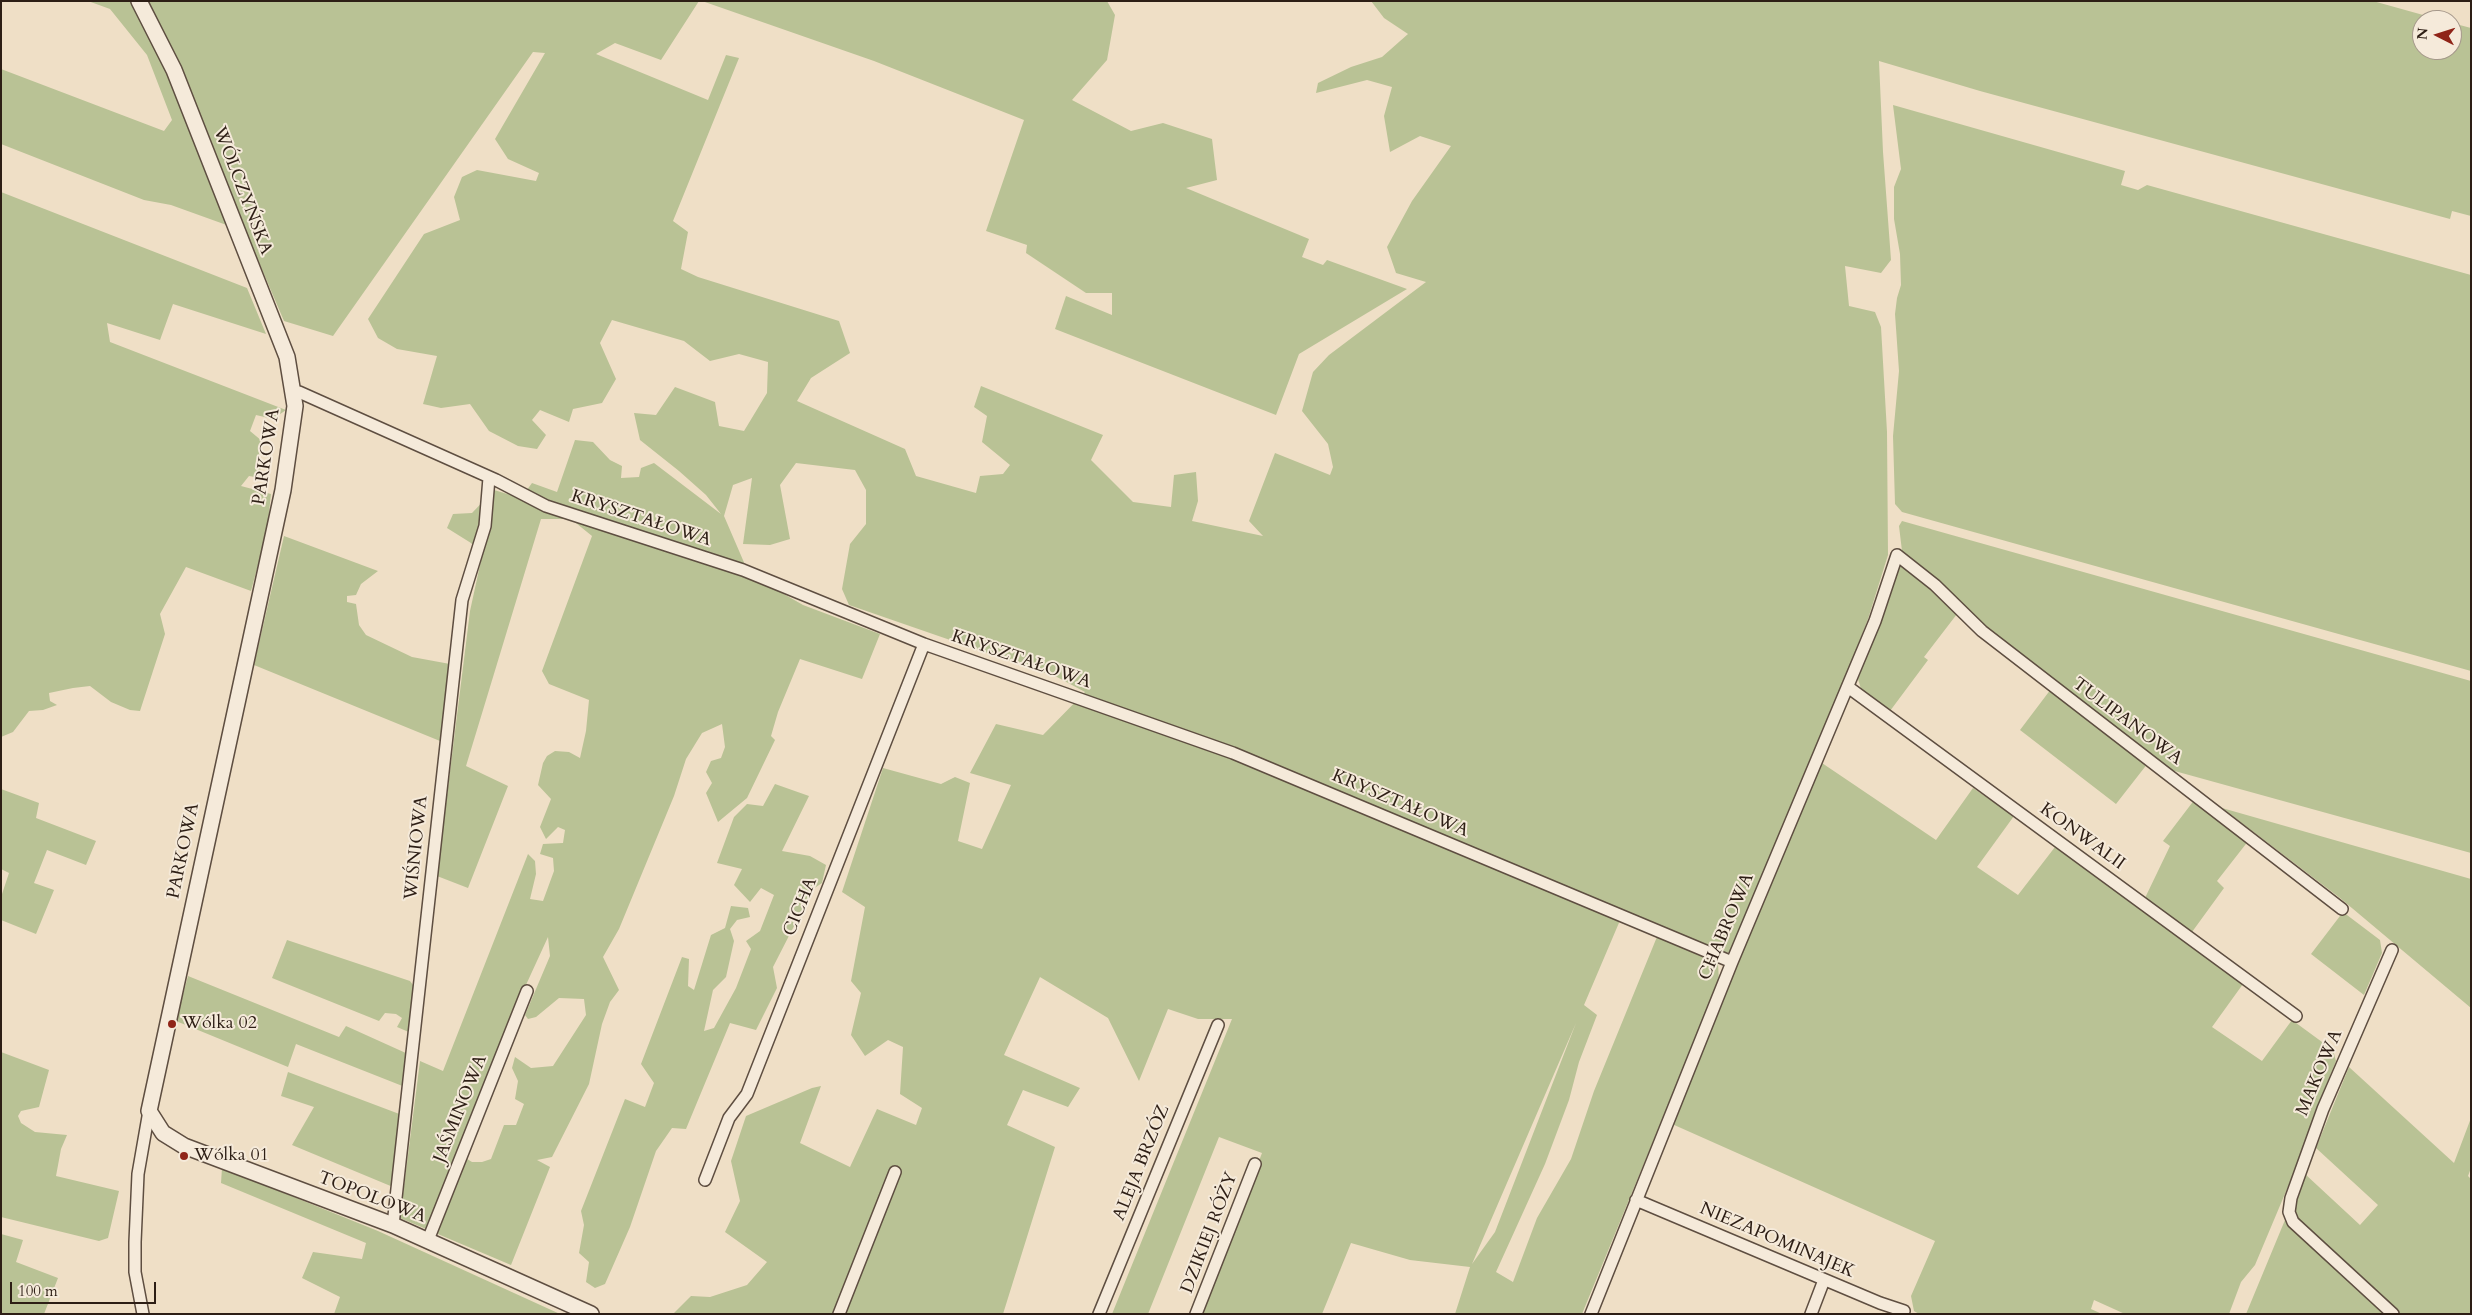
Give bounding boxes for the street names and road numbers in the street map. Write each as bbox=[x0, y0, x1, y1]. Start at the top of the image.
street label: WÓLCZYŃSKA bbox=[208, 124, 276, 258]
street label: PARKOWA bbox=[249, 407, 285, 507]
street label: KRYSZTAŁOWA bbox=[568, 486, 714, 552]
street label: KRYSZTAŁOWA bbox=[948, 626, 1094, 694]
street label: TULIPANOWA bbox=[2068, 674, 2186, 770]
street label: KRYSZTAŁOWA bbox=[1328, 765, 1472, 843]
street label: WIŚNIOWA bbox=[401, 795, 433, 901]
street label: KONWALII bbox=[2035, 799, 2129, 875]
street label: PARKOWA bbox=[163, 801, 205, 901]
street label: CHABROWA bbox=[1695, 870, 1759, 984]
street label: CICHA bbox=[779, 874, 823, 940]
street label: MAKOWA bbox=[2292, 1027, 2348, 1119]
street label: JAŚMINOWA bbox=[430, 1052, 492, 1166]
street label: ALEJA BRZÓZ bbox=[1109, 1102, 1175, 1224]
street label: TOPOLOWA bbox=[315, 1167, 429, 1229]
street label: DZIKIEJ RÓŻY bbox=[1177, 1169, 1243, 1297]
street label: NIEZAPOMINAJEK bbox=[1696, 1199, 1858, 1283]

